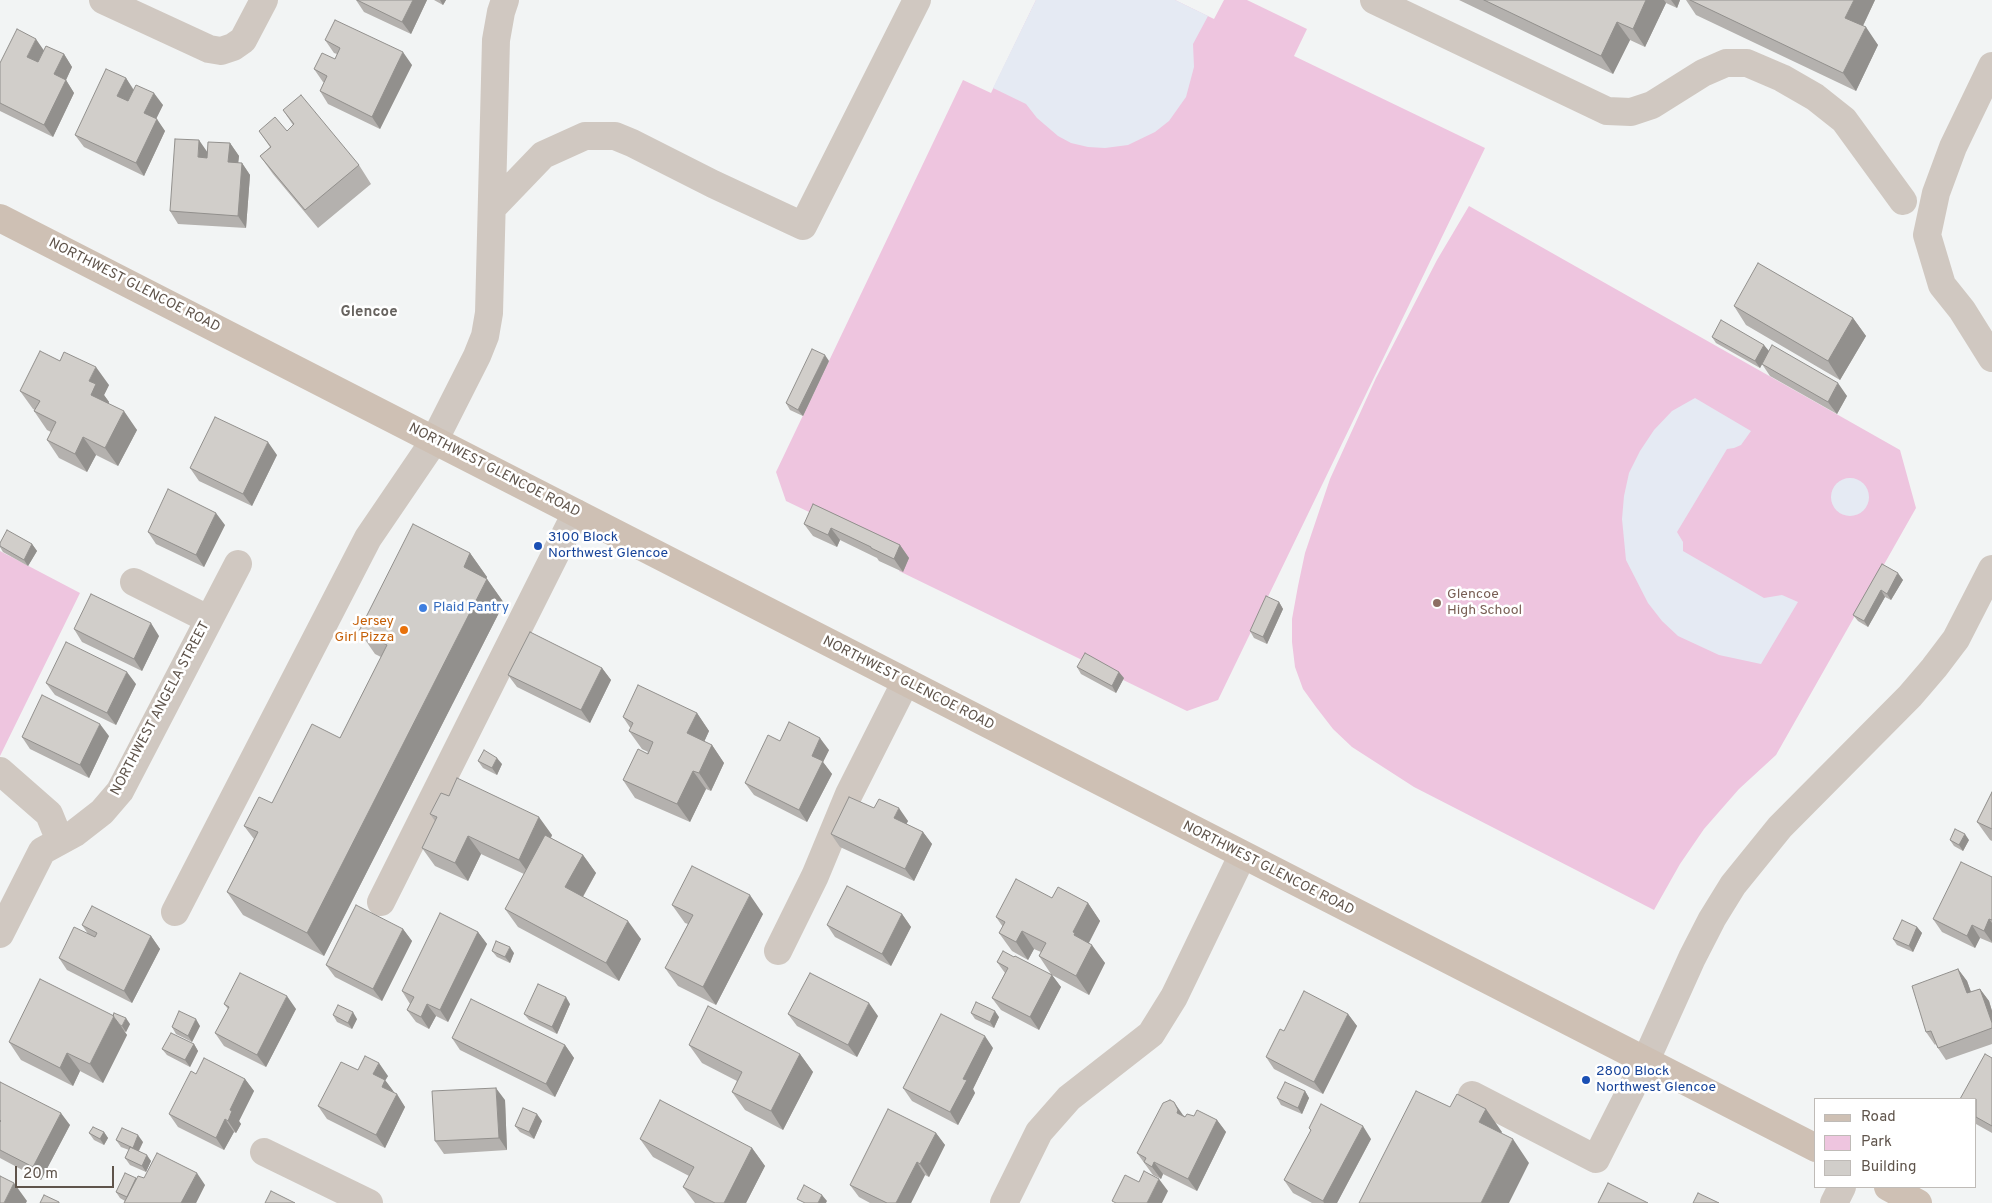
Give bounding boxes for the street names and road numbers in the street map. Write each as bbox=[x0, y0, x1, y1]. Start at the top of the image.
street label: NORTHWEST GLENCOE ROAD bbox=[45, 235, 223, 337]
street label: NORTHWEST GLENCOE ROAD bbox=[405, 420, 583, 522]
street label: NORTHWEST ANGELA STREET bbox=[108, 619, 214, 799]
street label: NORTHWEST GLENCOE ROAD bbox=[819, 633, 997, 735]
street label: NORTHWEST GLENCOE ROAD bbox=[1179, 818, 1357, 920]

